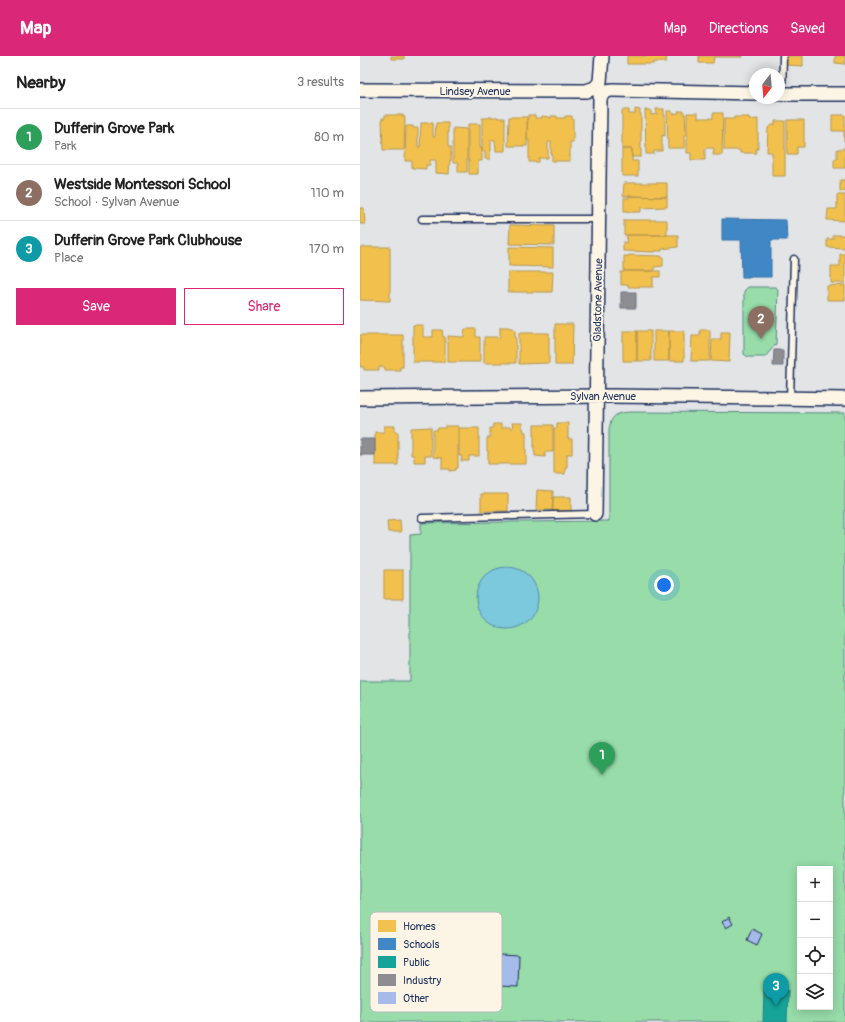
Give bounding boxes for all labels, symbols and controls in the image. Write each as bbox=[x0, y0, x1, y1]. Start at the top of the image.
text: Map bbox=[20, 16, 51, 40]
text: Map bbox=[664, 20, 687, 37]
text: Directions bbox=[709, 20, 768, 37]
text: Saved bbox=[790, 20, 825, 37]
north arrow bbox=[749, 68, 785, 104]
text: Nearby bbox=[16, 72, 65, 93]
text: 3 results bbox=[297, 74, 344, 90]
street label: Lindsey Avenue bbox=[440, 85, 511, 98]
text: Dufferin Grove Park bbox=[54, 119, 174, 138]
text: 1 bbox=[26, 129, 32, 145]
text: 80 m bbox=[314, 129, 344, 145]
text: Park bbox=[54, 138, 77, 154]
text: Westside Montessori School bbox=[54, 175, 231, 194]
text: 2 bbox=[25, 185, 33, 201]
text: 110 m bbox=[311, 185, 344, 201]
text: School · Sylvan Avenue bbox=[54, 194, 179, 210]
text: Dufferin Grove Park Clubhouse bbox=[54, 231, 242, 250]
text: 3 bbox=[25, 241, 33, 257]
text: 170 m bbox=[309, 241, 344, 257]
text: Place bbox=[54, 250, 83, 266]
street label: Gladstone Avenue bbox=[591, 258, 605, 342]
button: Save bbox=[16, 288, 176, 325]
button: Share bbox=[184, 288, 344, 325]
pin: 2 bbox=[748, 306, 774, 339]
street label: Sylvan Avenue bbox=[570, 390, 637, 403]
your location bbox=[654, 575, 674, 595]
pin: 1 bbox=[589, 742, 615, 775]
map controls bbox=[797, 866, 833, 1010]
button: + bbox=[797, 866, 833, 902]
button: − bbox=[797, 902, 833, 938]
legend bbox=[370, 912, 502, 1012]
text: Homes bbox=[403, 920, 436, 933]
text: Schools bbox=[403, 938, 440, 951]
button: locate bbox=[797, 938, 833, 974]
text: Public bbox=[403, 956, 431, 969]
pin: 3 bbox=[763, 973, 789, 1006]
text: Industry bbox=[403, 974, 442, 987]
button: layers bbox=[797, 974, 833, 1010]
text: Other bbox=[403, 992, 429, 1005]

